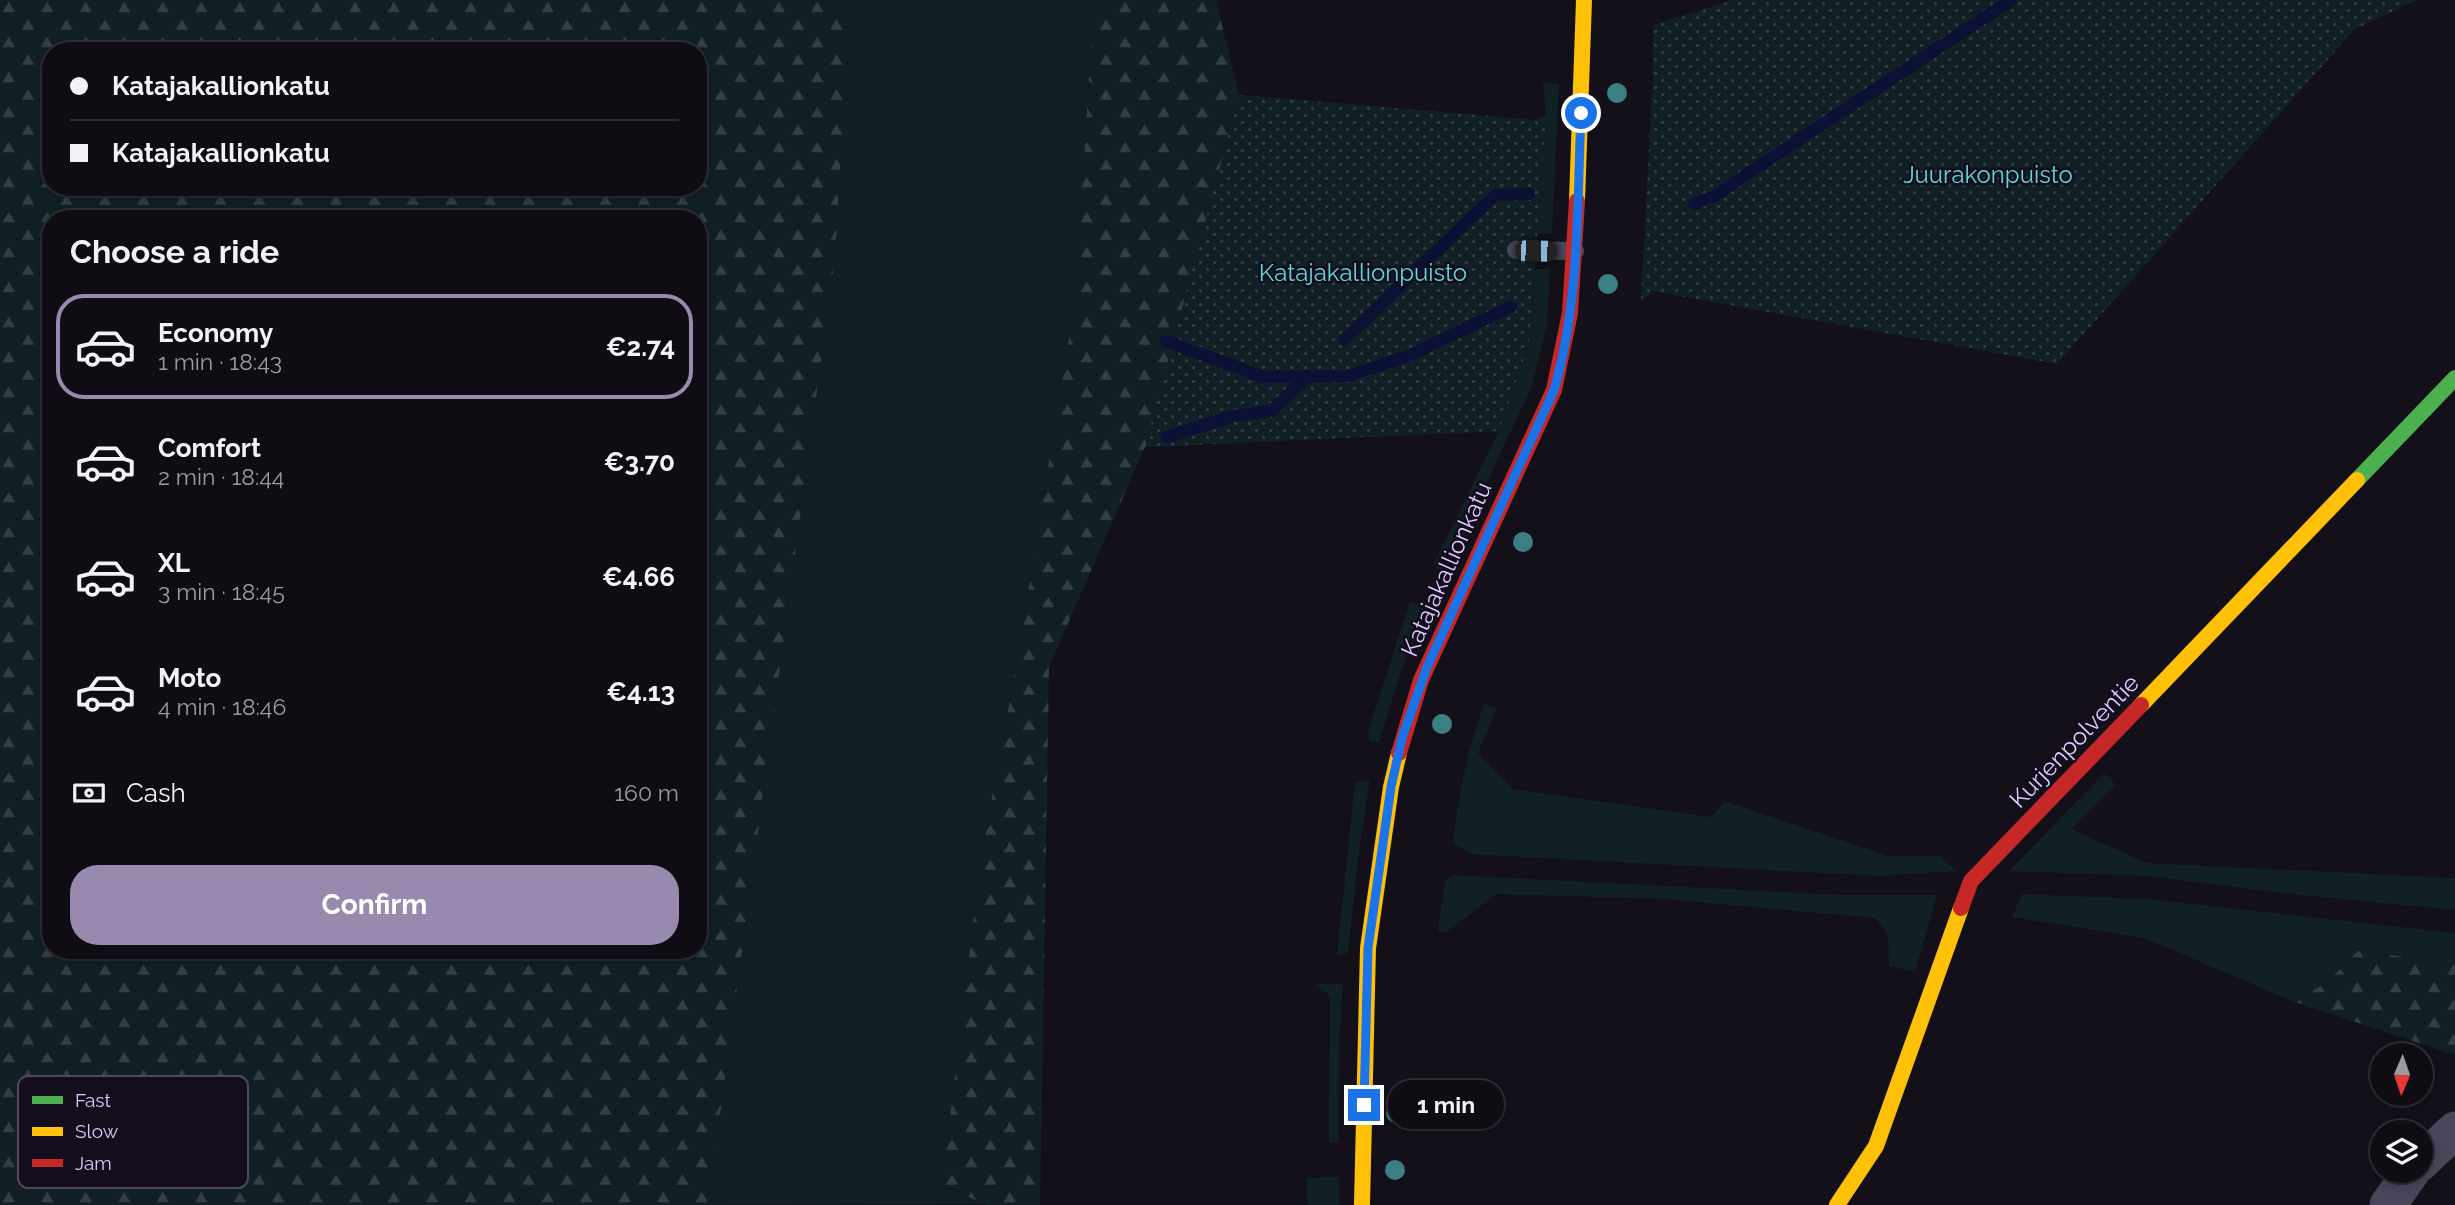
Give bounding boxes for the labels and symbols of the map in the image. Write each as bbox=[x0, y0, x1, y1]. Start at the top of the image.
route start bbox=[1565, 97, 1597, 129]
park label: Juurakonpuisto bbox=[1903, 160, 2073, 189]
car bbox=[1515, 240, 1558, 262]
park label: Katajakallionpuisto bbox=[1259, 258, 1467, 287]
street label: Katajakallionkatu bbox=[1394, 477, 1498, 661]
street label: Kurjenpolventie bbox=[2003, 668, 2145, 814]
north arrow bbox=[2370, 1043, 2432, 1106]
legend bbox=[18, 1076, 248, 1188]
callout: 1 min bbox=[1388, 1080, 1504, 1130]
text: Fast bbox=[75, 1089, 111, 1111]
route end bbox=[1348, 1089, 1380, 1121]
text: Slow bbox=[75, 1120, 119, 1142]
text: Jam bbox=[75, 1152, 112, 1174]

